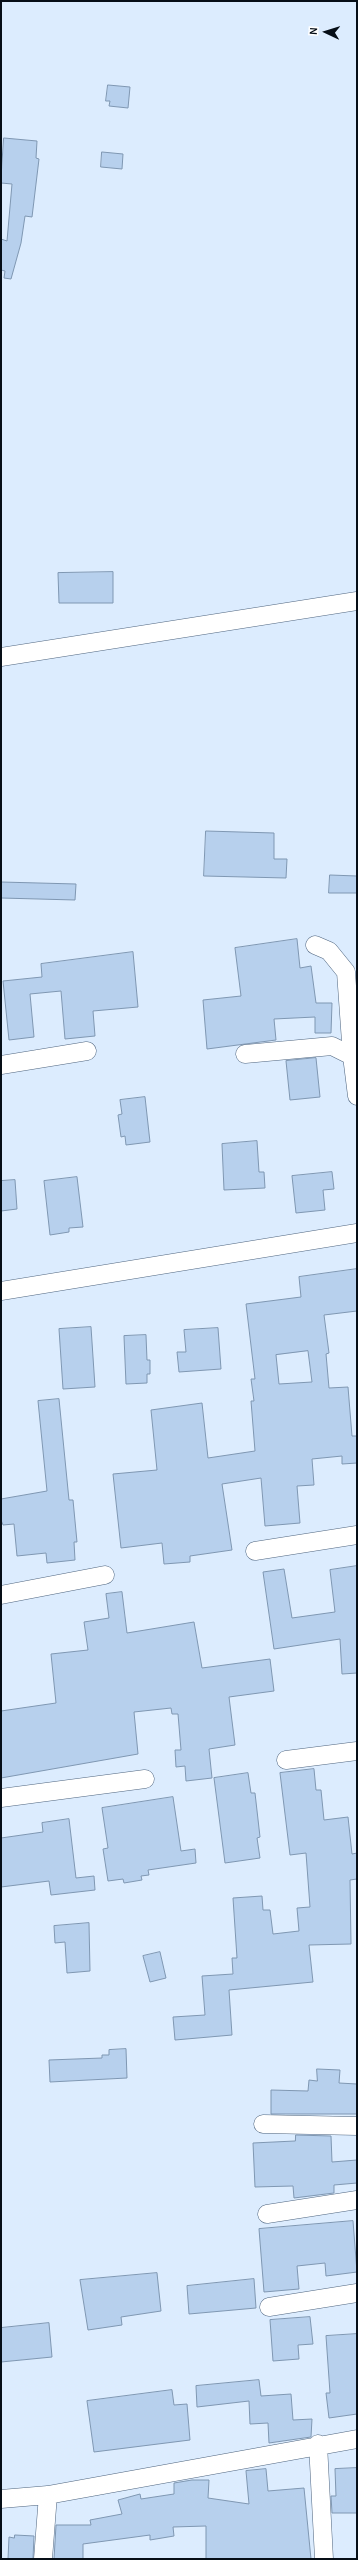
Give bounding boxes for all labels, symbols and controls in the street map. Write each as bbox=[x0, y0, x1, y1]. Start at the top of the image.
north arrow bbox=[306, 12, 346, 52]
text: N bbox=[307, 27, 320, 36]

